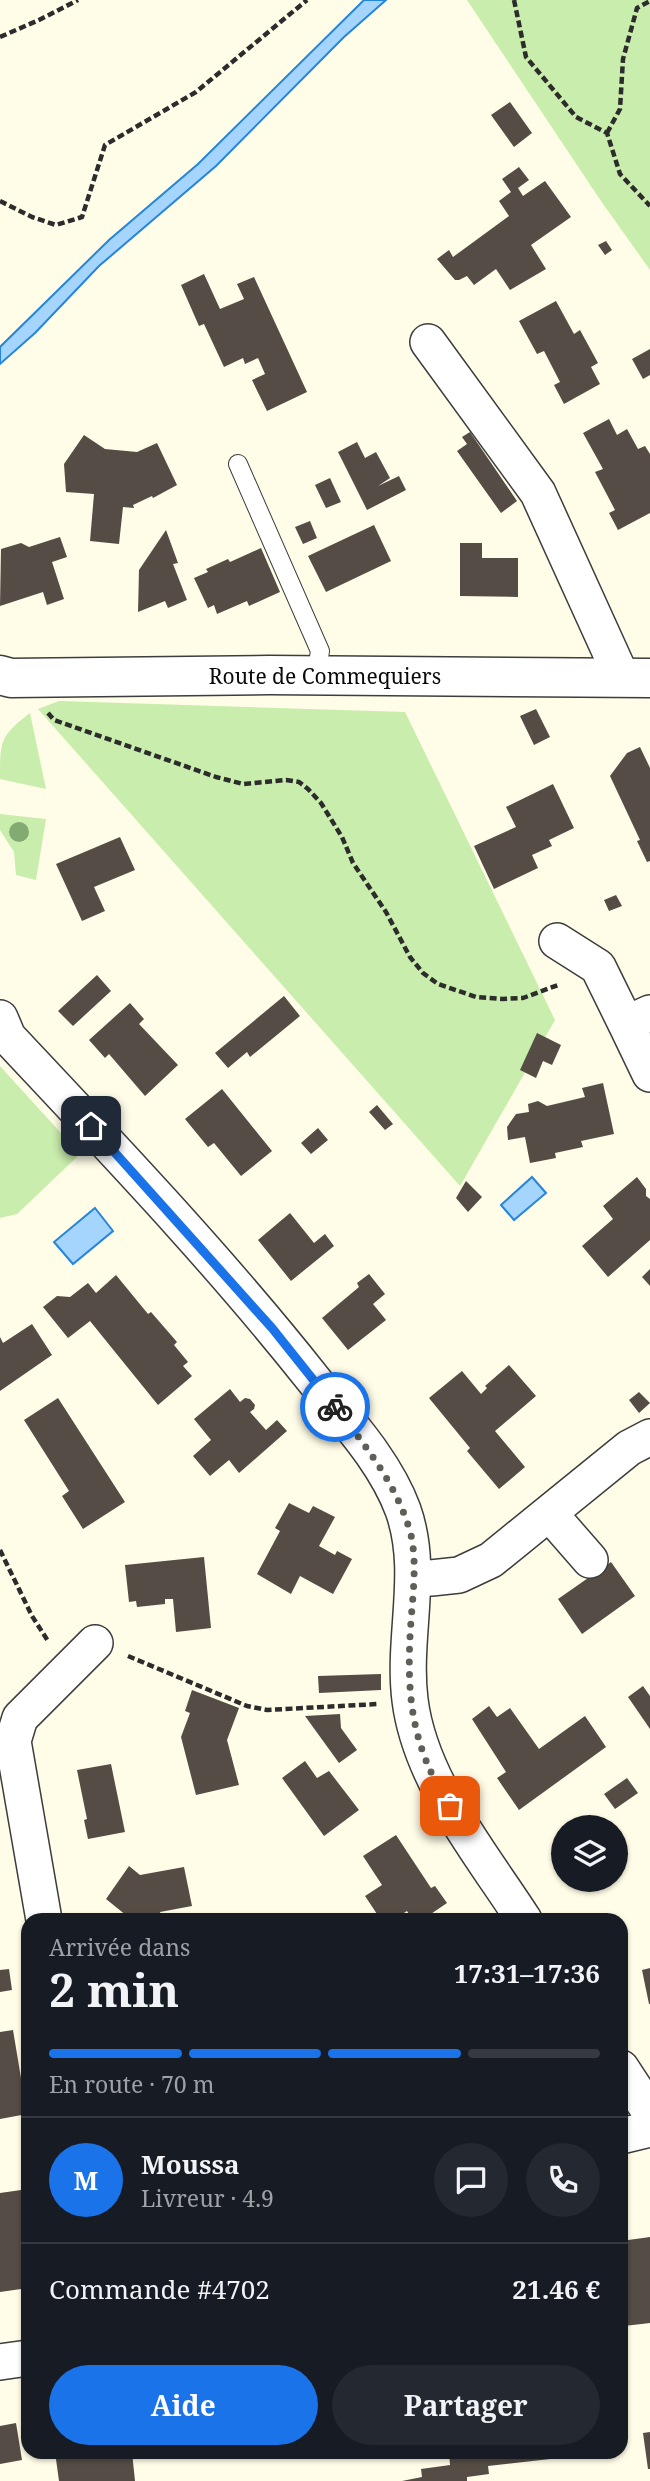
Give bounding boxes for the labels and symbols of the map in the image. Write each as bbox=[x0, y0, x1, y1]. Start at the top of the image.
street label: Route de Commequiers bbox=[209, 662, 441, 690]
pin bbox=[61, 1096, 121, 1156]
courier bbox=[300, 1372, 370, 1442]
pin bbox=[420, 1776, 480, 1836]

